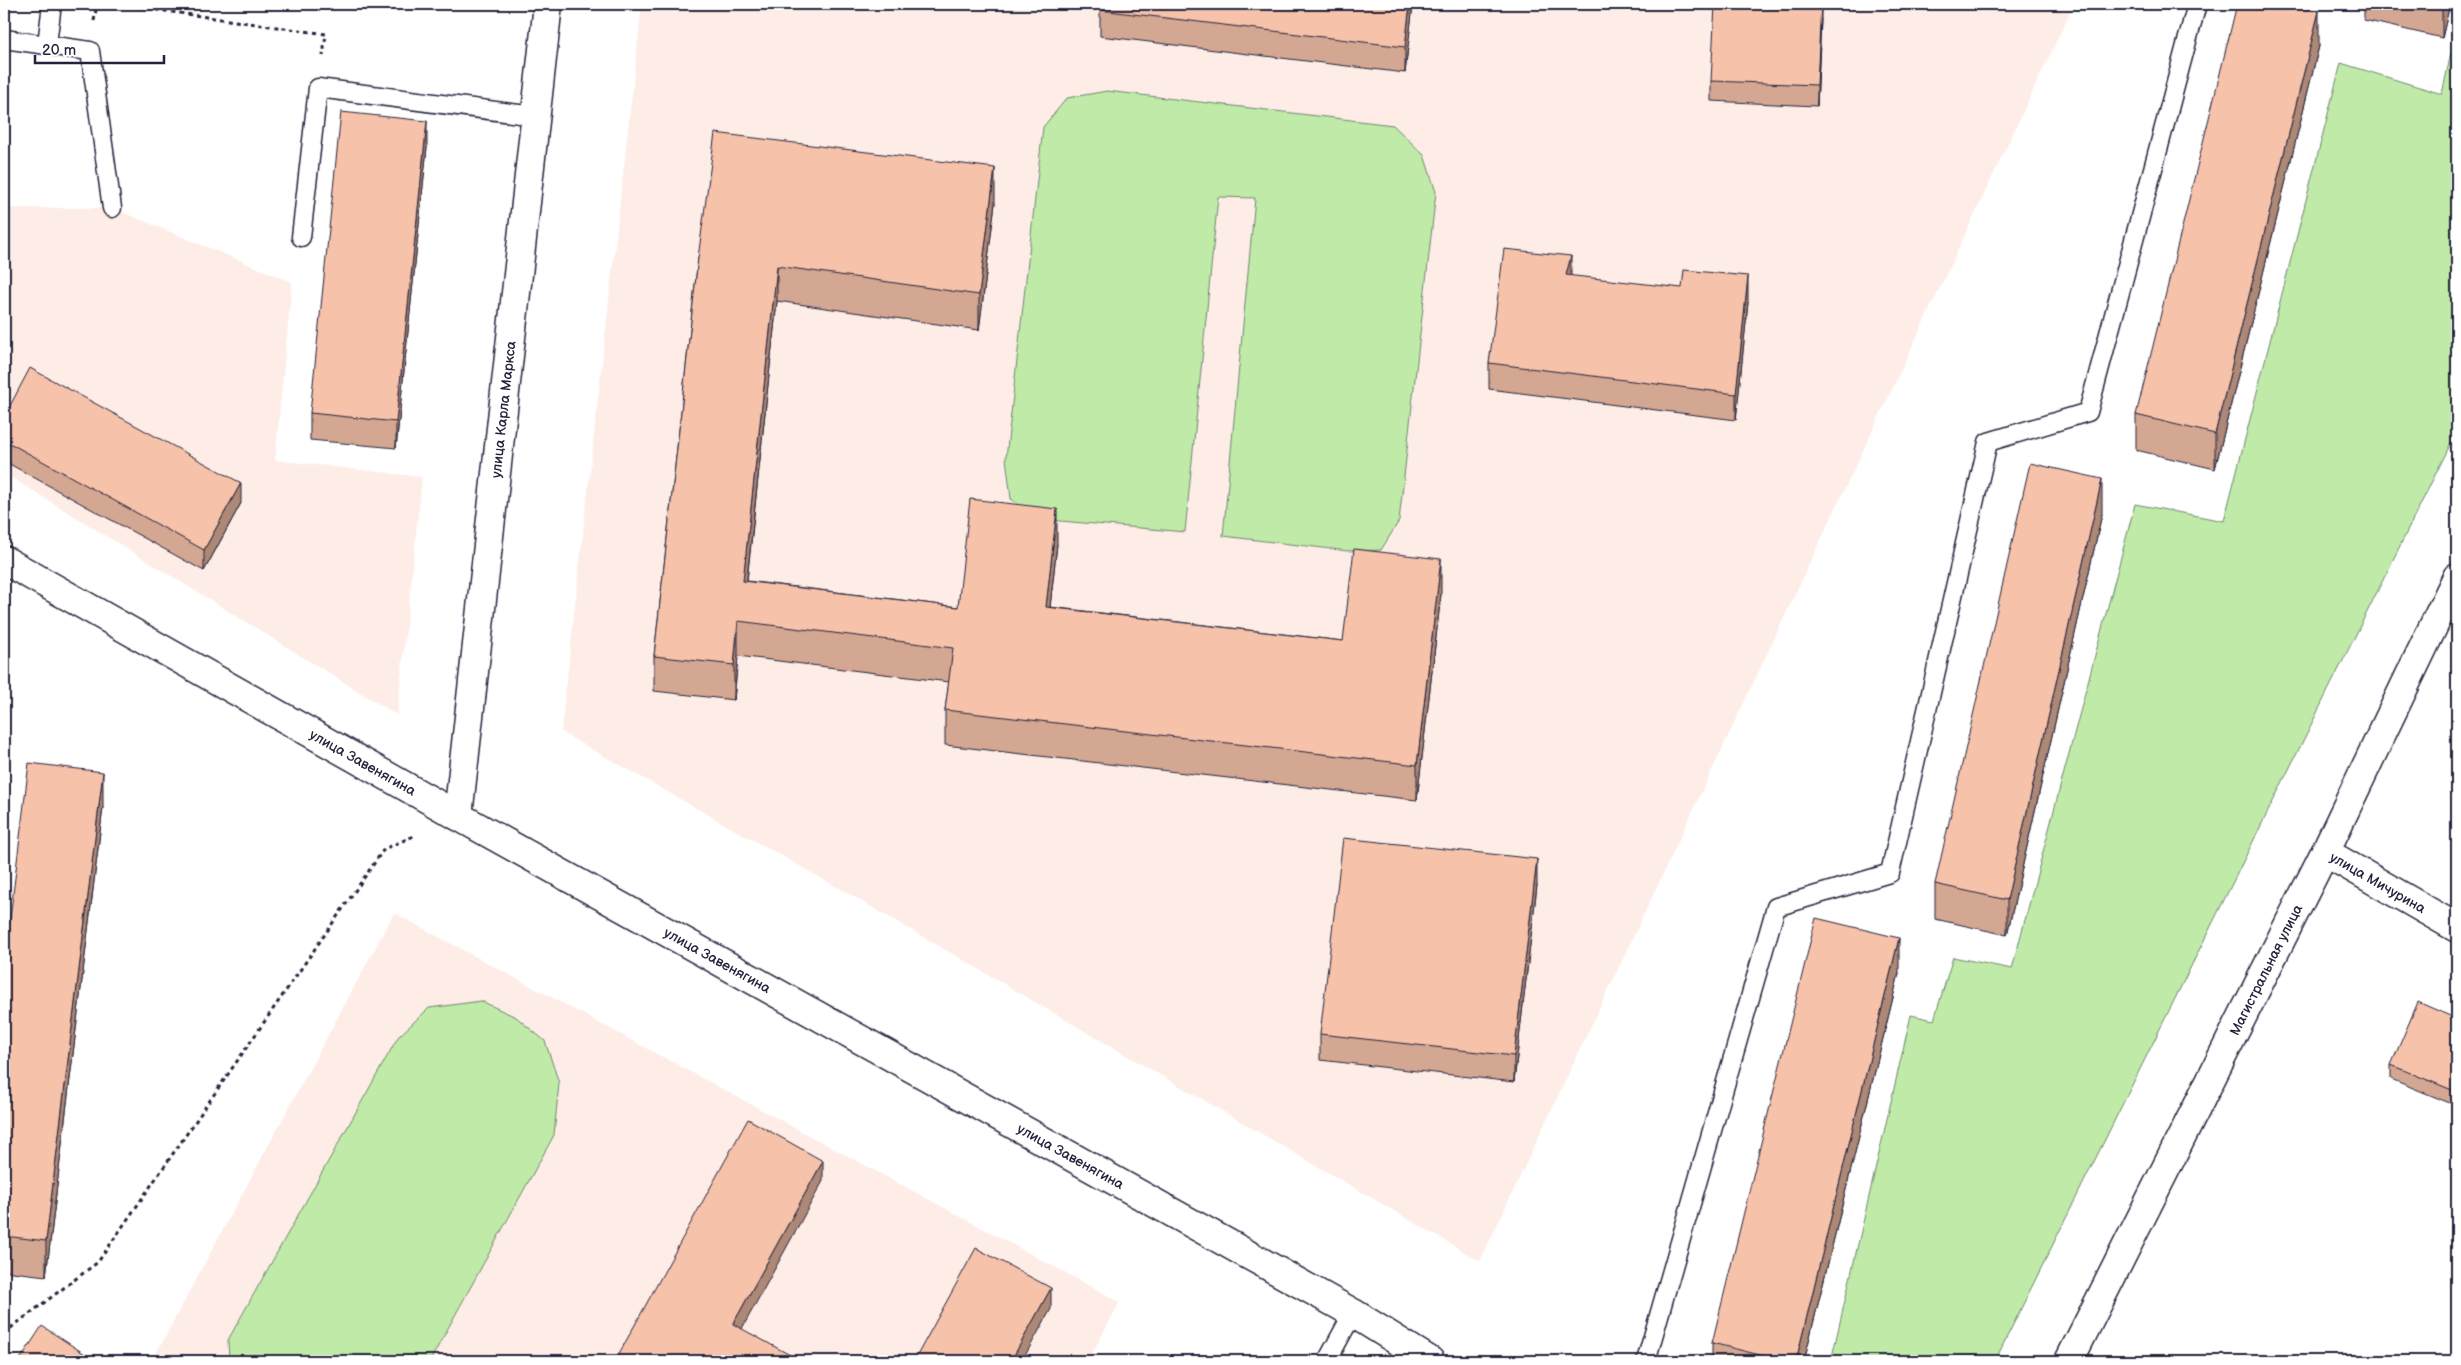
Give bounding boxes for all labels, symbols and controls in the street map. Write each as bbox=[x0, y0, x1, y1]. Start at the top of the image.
scale bar bbox=[35, 32, 164, 64]
text: 20 m bbox=[42, 41, 76, 60]
street label: улица Карла Маркса bbox=[487, 339, 519, 479]
street label: улица Завенягина bbox=[307, 726, 420, 799]
street label: улица Мичурина bbox=[2327, 848, 2429, 917]
street label: Магистральная улица bbox=[2226, 901, 2306, 1038]
street label: улица Завенягина bbox=[661, 924, 774, 997]
street label: улица Завенягина bbox=[1014, 1120, 1128, 1193]

